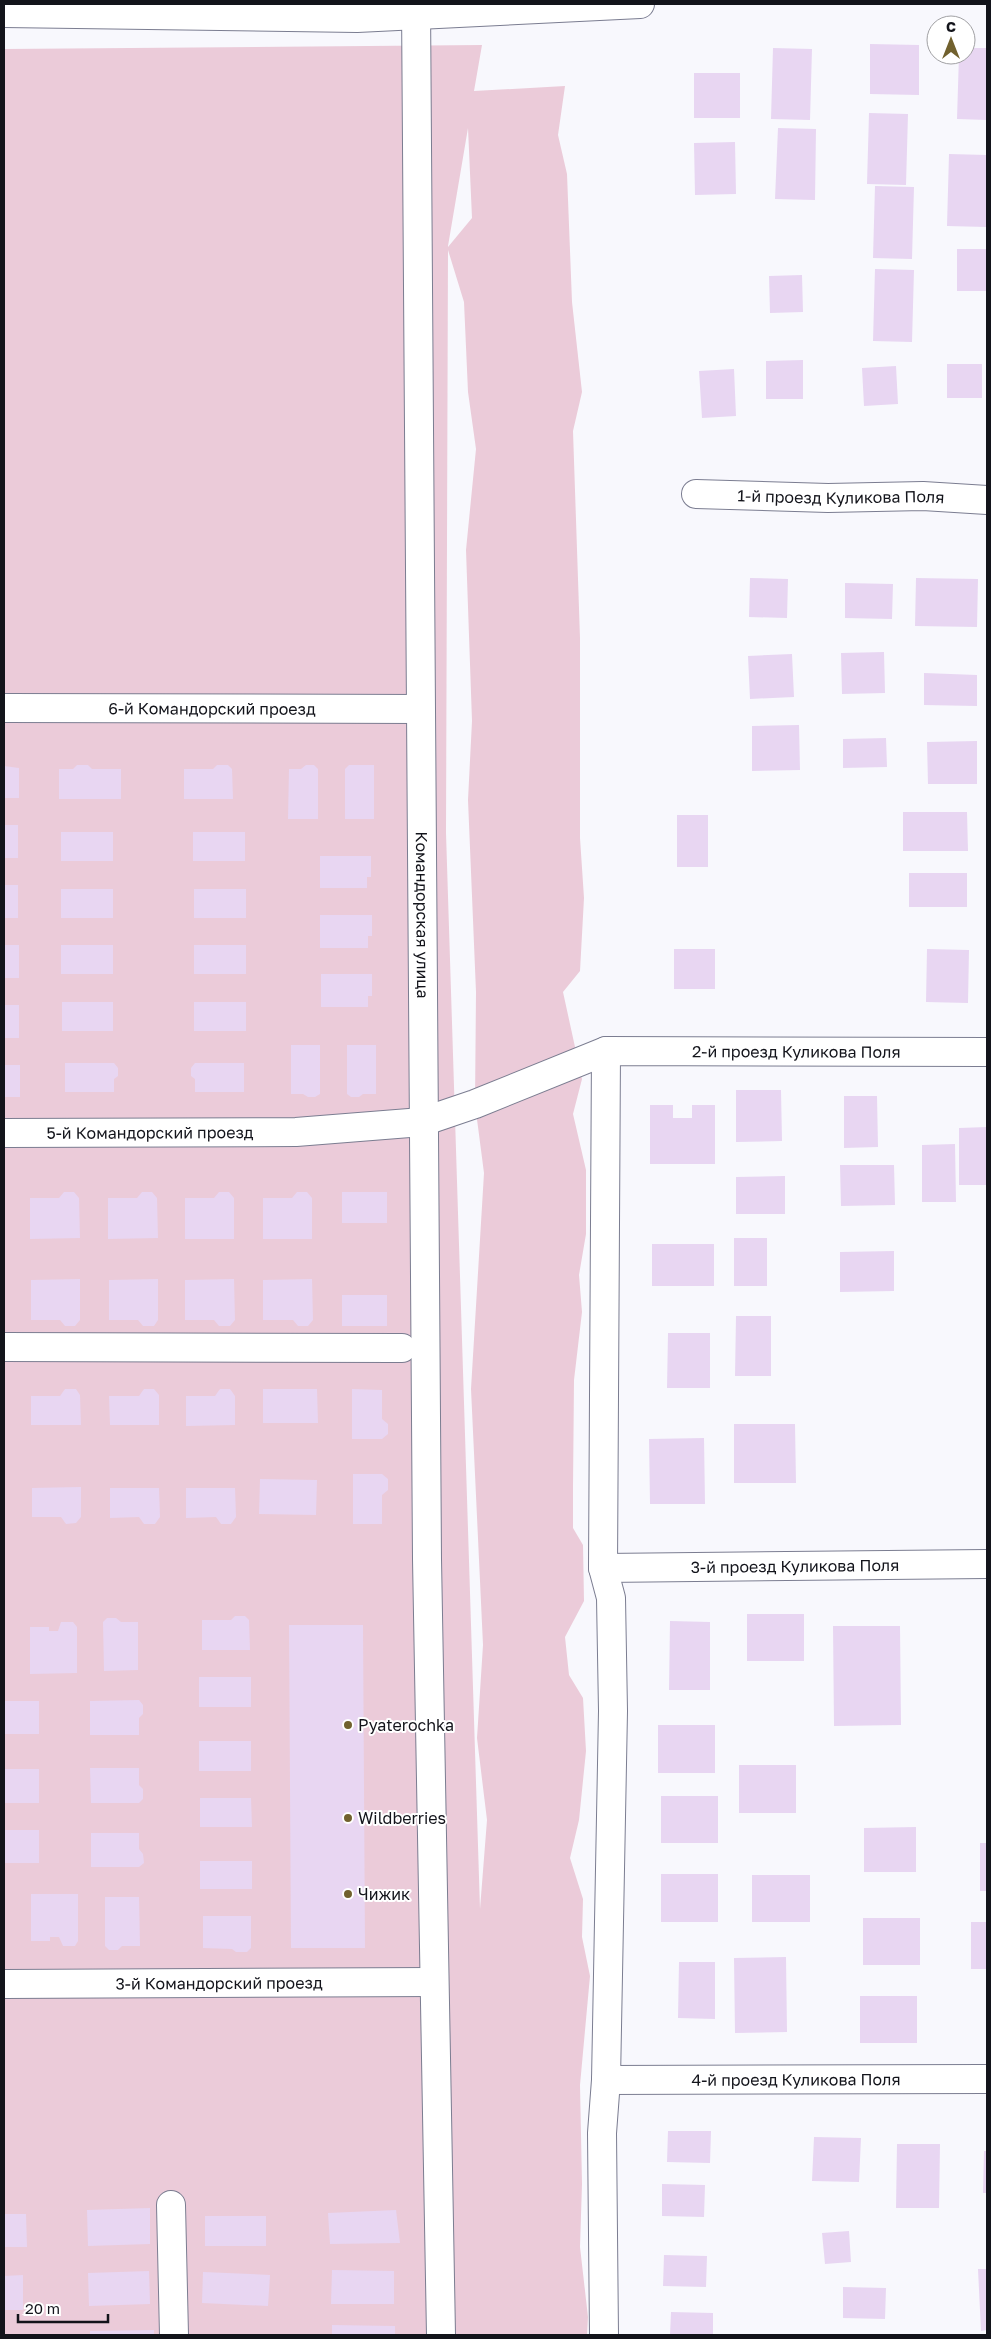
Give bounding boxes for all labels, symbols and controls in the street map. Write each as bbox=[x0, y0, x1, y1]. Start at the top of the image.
north arrow bbox=[926, 15, 976, 65]
text: С bbox=[946, 18, 956, 35]
street label: 1-й проезд Куликова Поля bbox=[737, 485, 945, 508]
street label: 6-й Командорский проезд bbox=[108, 698, 316, 719]
street label: Командорская улица bbox=[412, 831, 433, 998]
street label: 2-й проезд Куликова Поля bbox=[692, 1041, 901, 1062]
street label: 5-й Командорский проезд bbox=[46, 1122, 254, 1143]
street label: 3-й проезд Куликова Поля bbox=[691, 1555, 899, 1577]
place label: Pyaterochka bbox=[358, 1715, 454, 1735]
marker: Pyaterochka bbox=[342, 1719, 354, 1731]
place label: Wildberries bbox=[358, 1808, 446, 1828]
marker: Wildberries bbox=[342, 1812, 354, 1824]
place label: Чижик bbox=[358, 1884, 410, 1904]
marker: Чижик bbox=[342, 1888, 354, 1900]
street label: 3-й Командорский проезд bbox=[115, 1973, 323, 1993]
street label: 4-й проезд Куликова Поля bbox=[691, 2069, 901, 2090]
scale bar bbox=[18, 2292, 108, 2324]
text: 20 m bbox=[25, 2299, 60, 2317]

